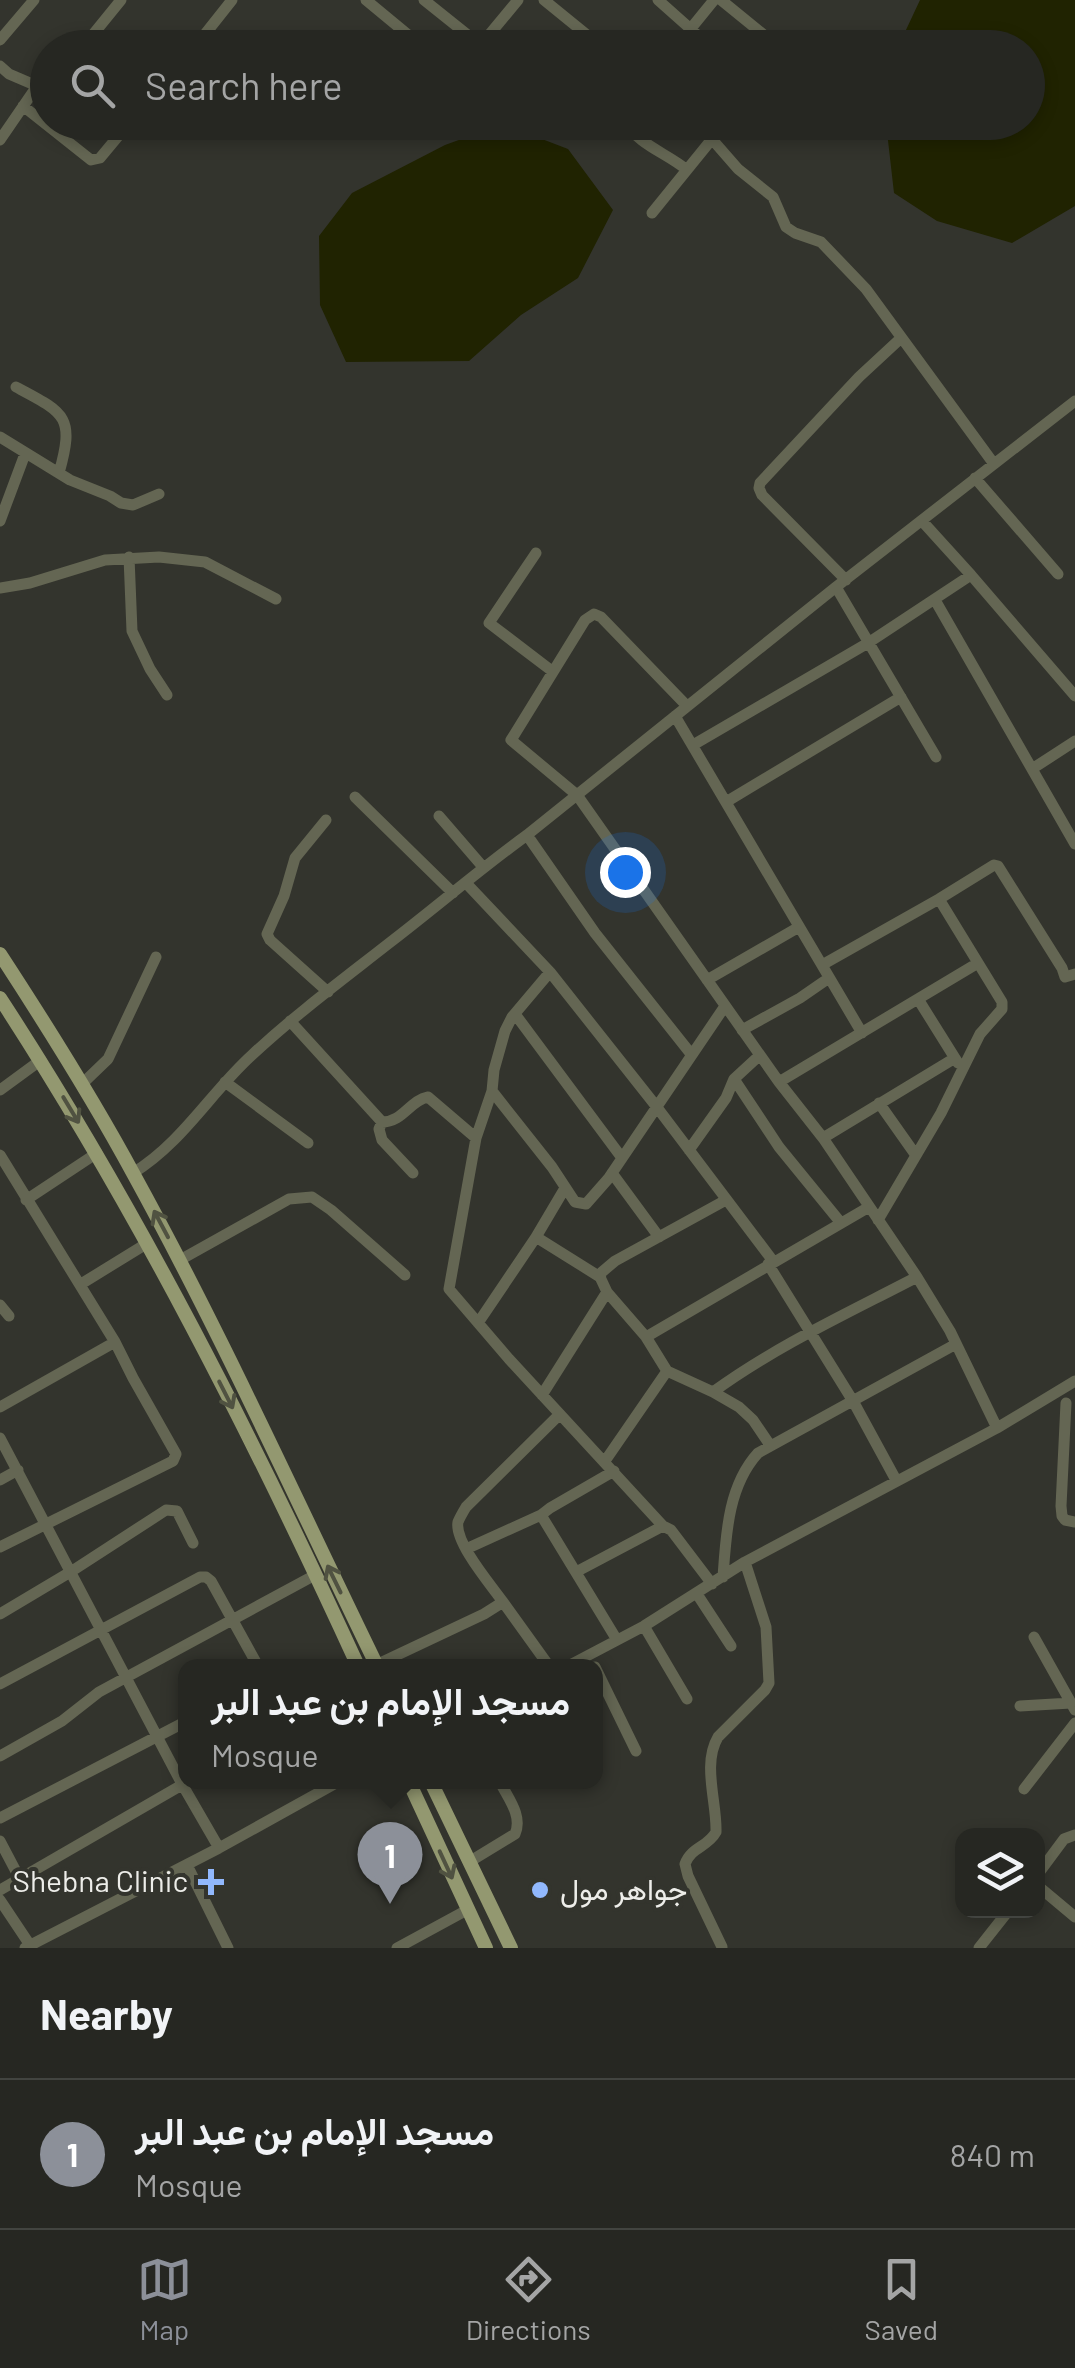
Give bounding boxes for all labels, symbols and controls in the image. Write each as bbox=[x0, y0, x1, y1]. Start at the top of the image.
search box bbox=[30, 30, 1045, 140]
icon: search bbox=[65, 58, 120, 113]
text: Search here bbox=[145, 62, 343, 108]
your location bbox=[600, 847, 651, 898]
one-way arrow bbox=[61, 1095, 81, 1124]
one-way arrow bbox=[150, 1210, 170, 1239]
one-way arrow bbox=[217, 1380, 236, 1410]
one-way arrow bbox=[324, 1565, 343, 1594]
popup bbox=[178, 1659, 603, 1789]
text: مسجد الإمام بن عبد البر bbox=[211, 1677, 570, 1723]
text: Mosque bbox=[211, 1735, 318, 1773]
pin: 1 bbox=[358, 1822, 422, 1904]
map controls bbox=[955, 1828, 1045, 1918]
button: layers bbox=[955, 1828, 1045, 1918]
one-way arrow bbox=[438, 1849, 456, 1880]
place label: Shebna Clinic bbox=[12, 1862, 188, 1898]
marker: Shebna Clinic bbox=[198, 1869, 224, 1895]
place label: جواهر مول bbox=[560, 1870, 687, 1908]
marker: جواهر مول bbox=[529, 1879, 551, 1901]
text: Nearby bbox=[40, 1988, 173, 2038]
text: مسجد الإمام بن عبد البر bbox=[135, 2107, 494, 2153]
text: 1 bbox=[67, 2135, 78, 2173]
text: 840 m bbox=[950, 2135, 1035, 2173]
text: Mosque bbox=[135, 2165, 243, 2203]
tab: Map bbox=[137, 2252, 192, 2346]
tab: Directions bbox=[466, 2252, 591, 2346]
tab: Saved bbox=[865, 2252, 938, 2346]

